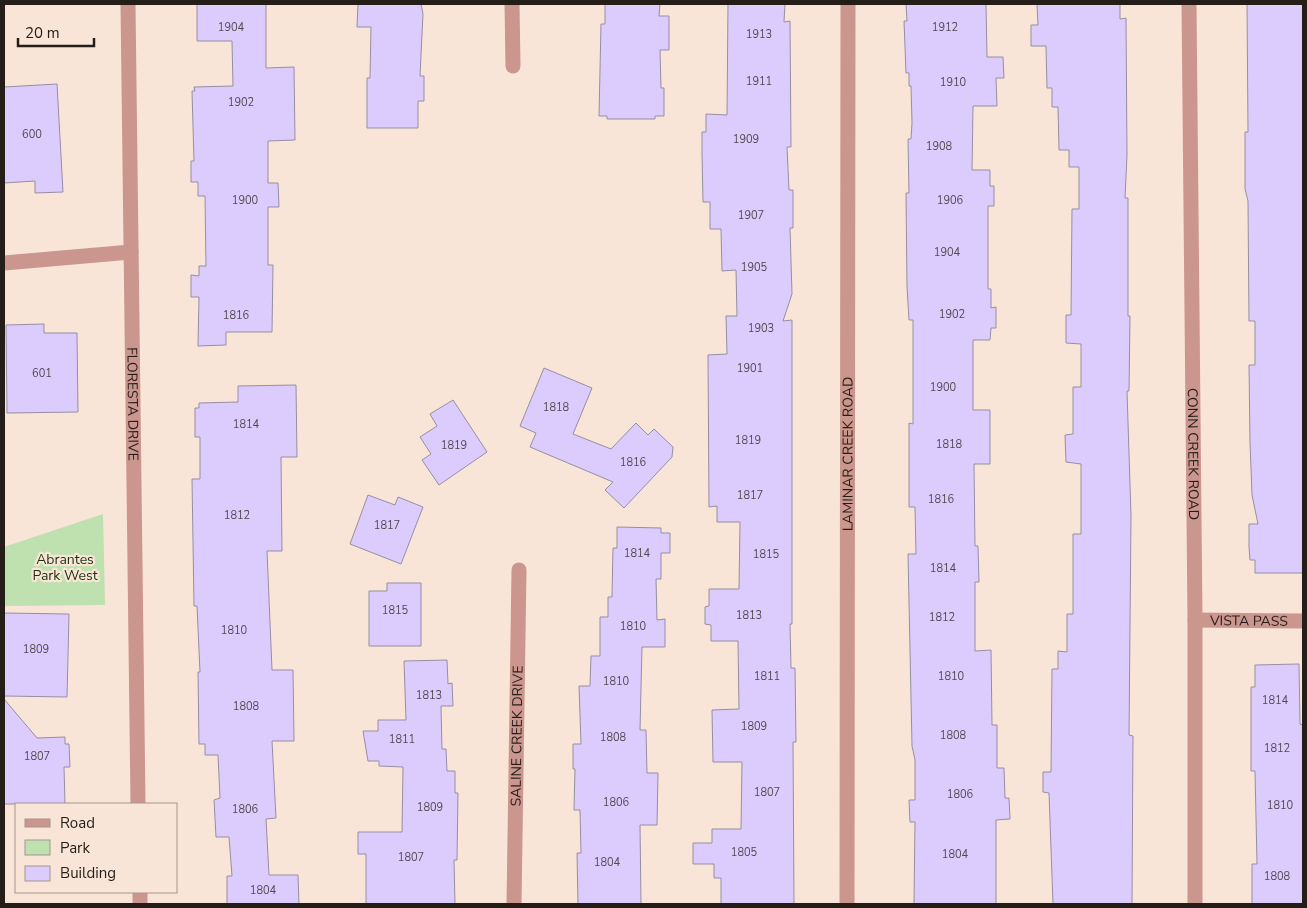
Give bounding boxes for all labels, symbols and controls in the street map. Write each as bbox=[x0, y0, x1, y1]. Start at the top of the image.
scale bar bbox=[18, 15, 94, 47]
house number: 1904 bbox=[218, 20, 245, 35]
house number: 1912 bbox=[932, 20, 958, 35]
text: 20 m bbox=[25, 23, 60, 43]
house number: 1913 bbox=[746, 27, 772, 42]
house number: 1911 bbox=[746, 74, 772, 89]
house number: 1910 bbox=[940, 75, 967, 90]
house number: 1902 bbox=[228, 95, 254, 110]
house number: 600 bbox=[22, 127, 42, 142]
house number: 1909 bbox=[733, 132, 759, 147]
house number: 1908 bbox=[926, 139, 953, 154]
house number: 1900 bbox=[232, 193, 259, 208]
house number: 1906 bbox=[937, 193, 964, 208]
house number: 1907 bbox=[738, 208, 764, 223]
house number: 1904 bbox=[934, 245, 961, 260]
house number: 1905 bbox=[741, 260, 768, 275]
house number: 1902 bbox=[939, 307, 965, 322]
house number: 1816 bbox=[223, 308, 250, 323]
house number: 1903 bbox=[748, 321, 774, 336]
street label: FLORESTA DRIVE bbox=[123, 347, 143, 461]
house number: 1901 bbox=[737, 361, 763, 376]
house number: 601 bbox=[32, 366, 52, 381]
street label: LAMINAR CREEK ROAD bbox=[838, 377, 857, 531]
house number: 1900 bbox=[930, 380, 957, 395]
street label: CONN CREEK ROAD bbox=[1183, 388, 1204, 520]
house number: 1818 bbox=[543, 400, 570, 415]
house number: 1814 bbox=[233, 417, 260, 432]
house number: 1819 bbox=[735, 433, 761, 448]
house number: 1818 bbox=[936, 437, 963, 452]
house number: 1819 bbox=[441, 438, 467, 453]
house number: 1816 bbox=[620, 455, 647, 470]
house number: 1817 bbox=[737, 488, 763, 503]
house number: 1816 bbox=[928, 492, 955, 507]
house number: 1812 bbox=[224, 508, 250, 523]
house number: 1817 bbox=[374, 518, 400, 533]
house number: 1814 bbox=[624, 546, 651, 561]
house number: 1815 bbox=[753, 547, 780, 562]
park label: Abrantes Park West bbox=[32, 550, 98, 585]
house number: 1814 bbox=[930, 561, 957, 576]
house number: 1815 bbox=[382, 603, 409, 618]
house number: 1813 bbox=[736, 608, 762, 623]
house number: 1812 bbox=[929, 610, 955, 625]
street label: VISTA PASS bbox=[1209, 611, 1289, 630]
house number: 1810 bbox=[620, 619, 647, 634]
house number: 1810 bbox=[221, 623, 248, 638]
house number: 1809 bbox=[23, 642, 49, 657]
street label: SALINE CREEK DRIVE bbox=[506, 665, 527, 807]
house number: 1811 bbox=[754, 669, 780, 684]
house number: 1810 bbox=[938, 669, 965, 684]
house number: 1810 bbox=[603, 674, 630, 689]
house number: 1813 bbox=[416, 688, 442, 703]
house number: 1814 bbox=[1262, 693, 1289, 708]
house number: 1808 bbox=[233, 699, 260, 714]
house number: 1809 bbox=[741, 719, 767, 734]
house number: 1808 bbox=[940, 728, 967, 743]
house number: 1808 bbox=[600, 730, 627, 745]
house number: 1811 bbox=[389, 732, 415, 747]
house number: 1812 bbox=[1264, 741, 1290, 756]
house number: 1807 bbox=[24, 749, 50, 764]
house number: 1807 bbox=[754, 785, 780, 800]
house number: 1806 bbox=[947, 787, 974, 802]
house number: 1806 bbox=[603, 795, 630, 810]
house number: 1810 bbox=[1267, 798, 1294, 813]
house number: 1809 bbox=[417, 800, 443, 815]
house number: 1806 bbox=[232, 802, 259, 817]
legend bbox=[15, 803, 178, 893]
text: Road bbox=[60, 813, 95, 833]
text: Park bbox=[60, 838, 90, 858]
house number: 1805 bbox=[731, 845, 758, 860]
house number: 1804 bbox=[942, 847, 969, 862]
house number: 1807 bbox=[398, 850, 424, 865]
house number: 1804 bbox=[594, 855, 621, 870]
text: Building bbox=[60, 863, 116, 883]
house number: 1808 bbox=[1264, 869, 1291, 884]
house number: 1804 bbox=[250, 883, 277, 898]

